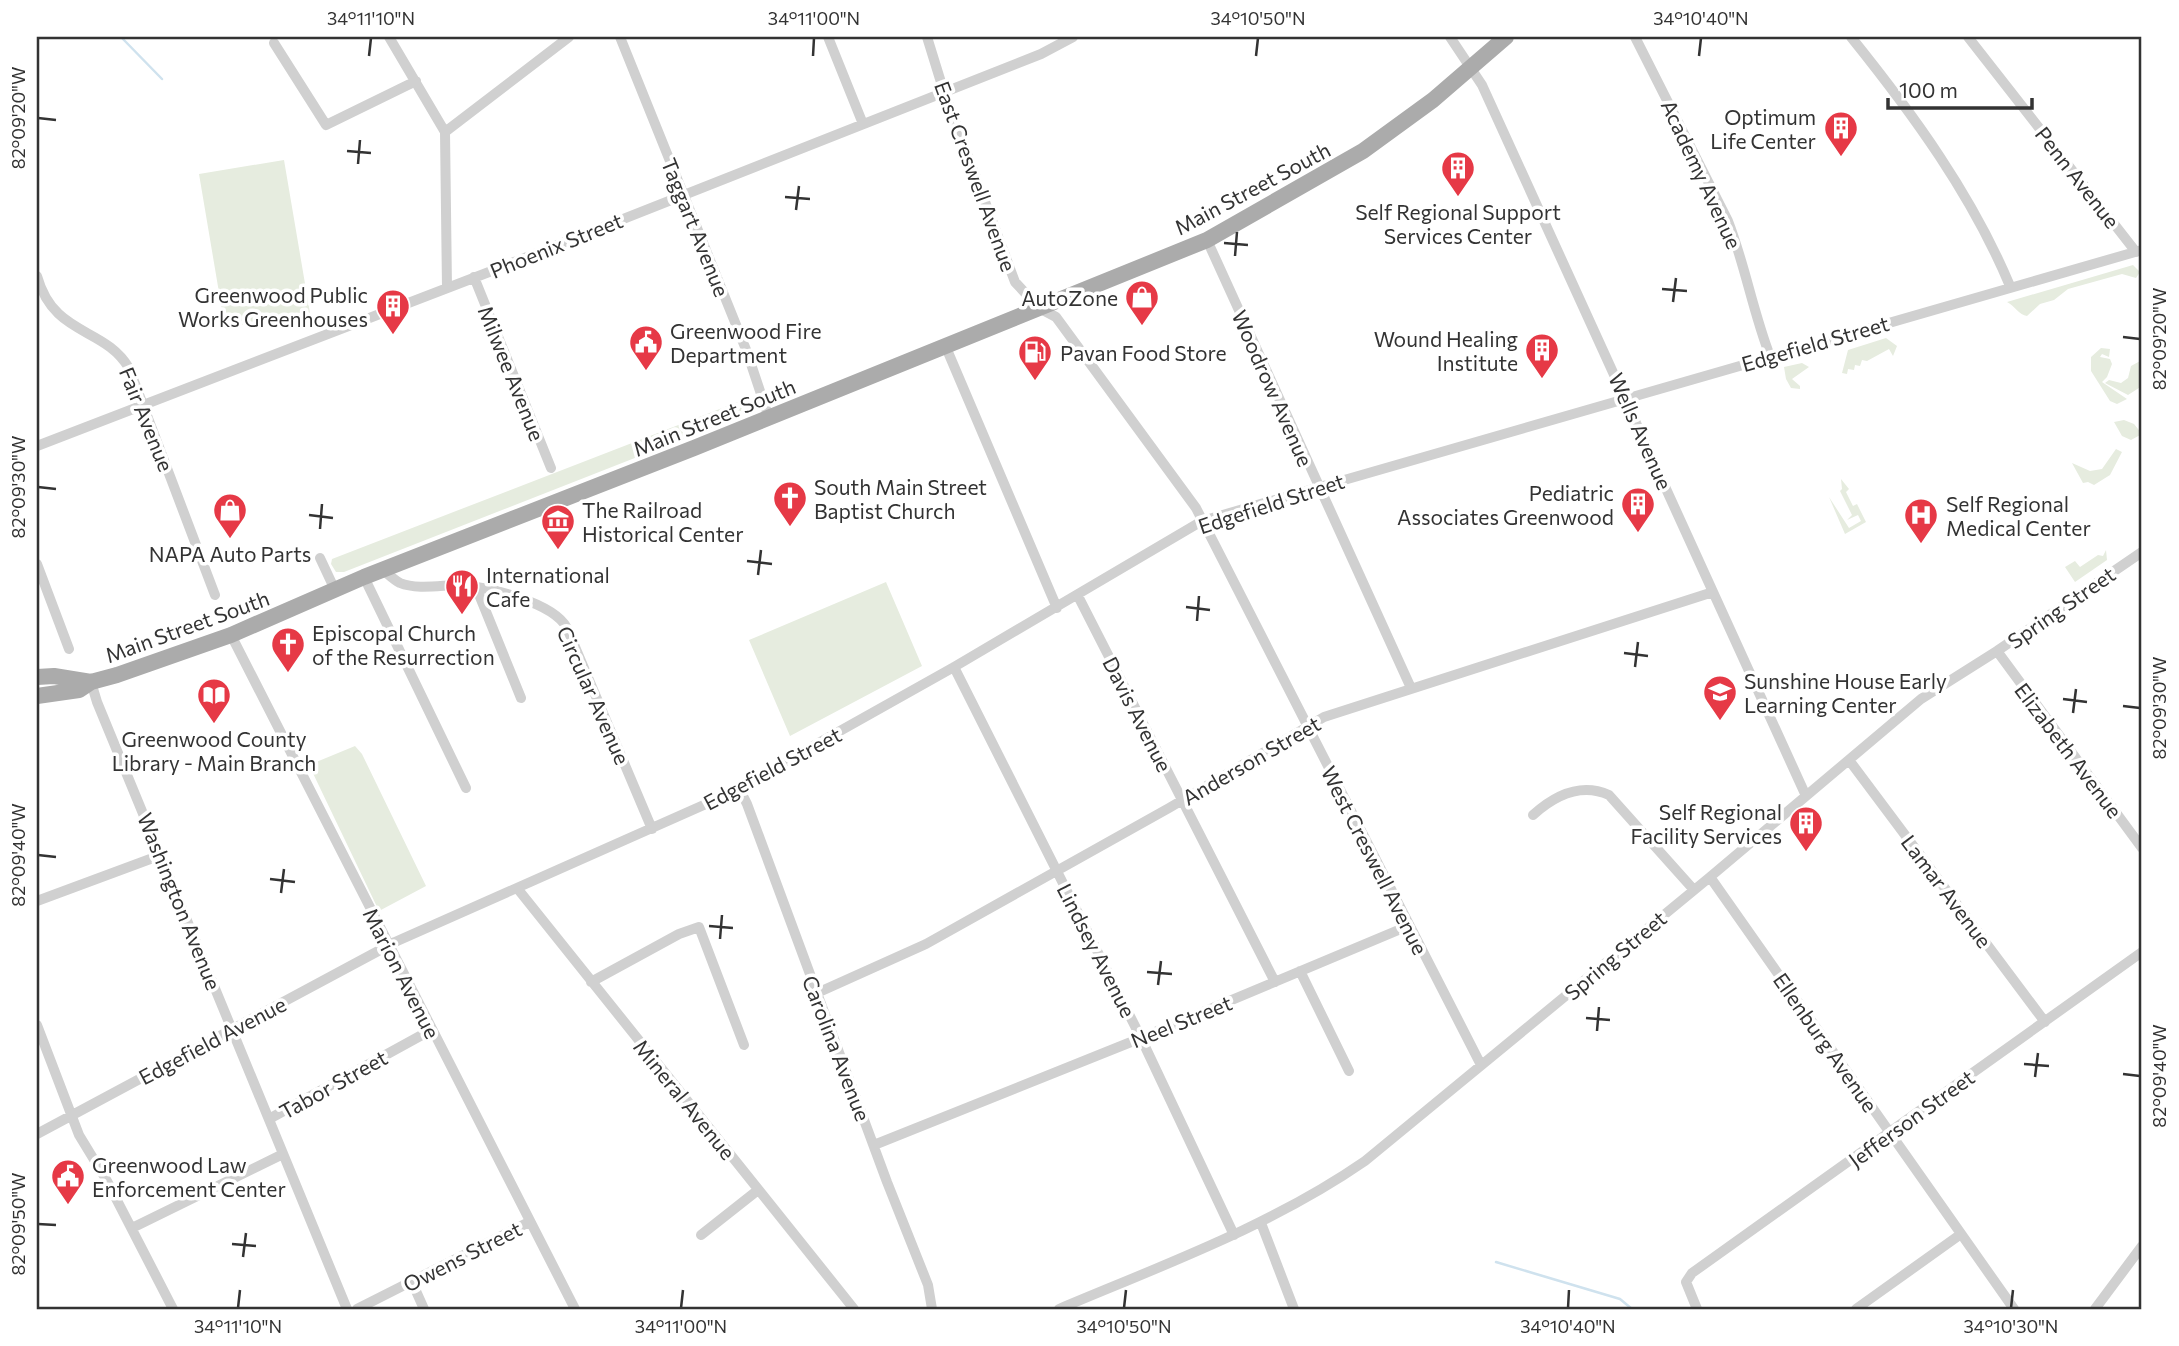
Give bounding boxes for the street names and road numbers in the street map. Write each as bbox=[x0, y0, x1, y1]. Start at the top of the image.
street label: East Creswell Avenue bbox=[930, 77, 1022, 275]
street label: Academy Avenue bbox=[1657, 96, 1747, 252]
street label: Penn Avenue bbox=[2031, 121, 2125, 233]
street label: Main Street South bbox=[1170, 136, 1334, 240]
street label: Taggart Avenue bbox=[657, 154, 735, 300]
street label: Phoenix Street bbox=[486, 207, 626, 283]
street label: Milwee Avenue bbox=[474, 302, 550, 444]
street label: Woodrow Avenue bbox=[1227, 306, 1319, 470]
street label: Edgefield Street bbox=[1738, 310, 1892, 376]
street label: Fair Avenue bbox=[115, 363, 179, 475]
street label: Wells Avenue bbox=[1604, 369, 1678, 493]
street label: Main Street South bbox=[629, 373, 799, 461]
street label: Edgefield Street bbox=[1195, 468, 1347, 538]
street label: Spring Street bbox=[2002, 561, 2120, 653]
street label: Main Street South bbox=[101, 585, 273, 667]
street label: Circular Avenue bbox=[552, 622, 636, 768]
street label: Davis Avenue bbox=[1098, 652, 1178, 776]
street label: Elizabeth Avenue bbox=[2010, 678, 2128, 822]
street label: Anderson Street bbox=[1178, 710, 1324, 810]
street label: Edgefield Street bbox=[699, 721, 845, 815]
street label: West Creswell Avenue bbox=[1317, 762, 1433, 958]
street label: Washington Avenue bbox=[133, 809, 227, 993]
street label: Lamar Avenue bbox=[1896, 830, 1998, 952]
street label: Lindsey Avenue bbox=[1053, 879, 1141, 1021]
street label: Marion Avenue bbox=[358, 903, 446, 1043]
street label: Spring Street bbox=[1559, 905, 1671, 1005]
street label: Ellenburg Avenue bbox=[1769, 968, 1883, 1116]
street label: Carolina Avenue bbox=[798, 972, 876, 1124]
street label: Neel Street bbox=[1127, 989, 1235, 1053]
street label: Edgefield Avenue bbox=[134, 991, 290, 1089]
street label: Mineral Avenue bbox=[629, 1034, 741, 1164]
street label: Tabor Street bbox=[275, 1044, 391, 1124]
street label: Jefferson Street bbox=[1843, 1064, 1979, 1172]
street label: Owens Street bbox=[399, 1215, 525, 1297]

